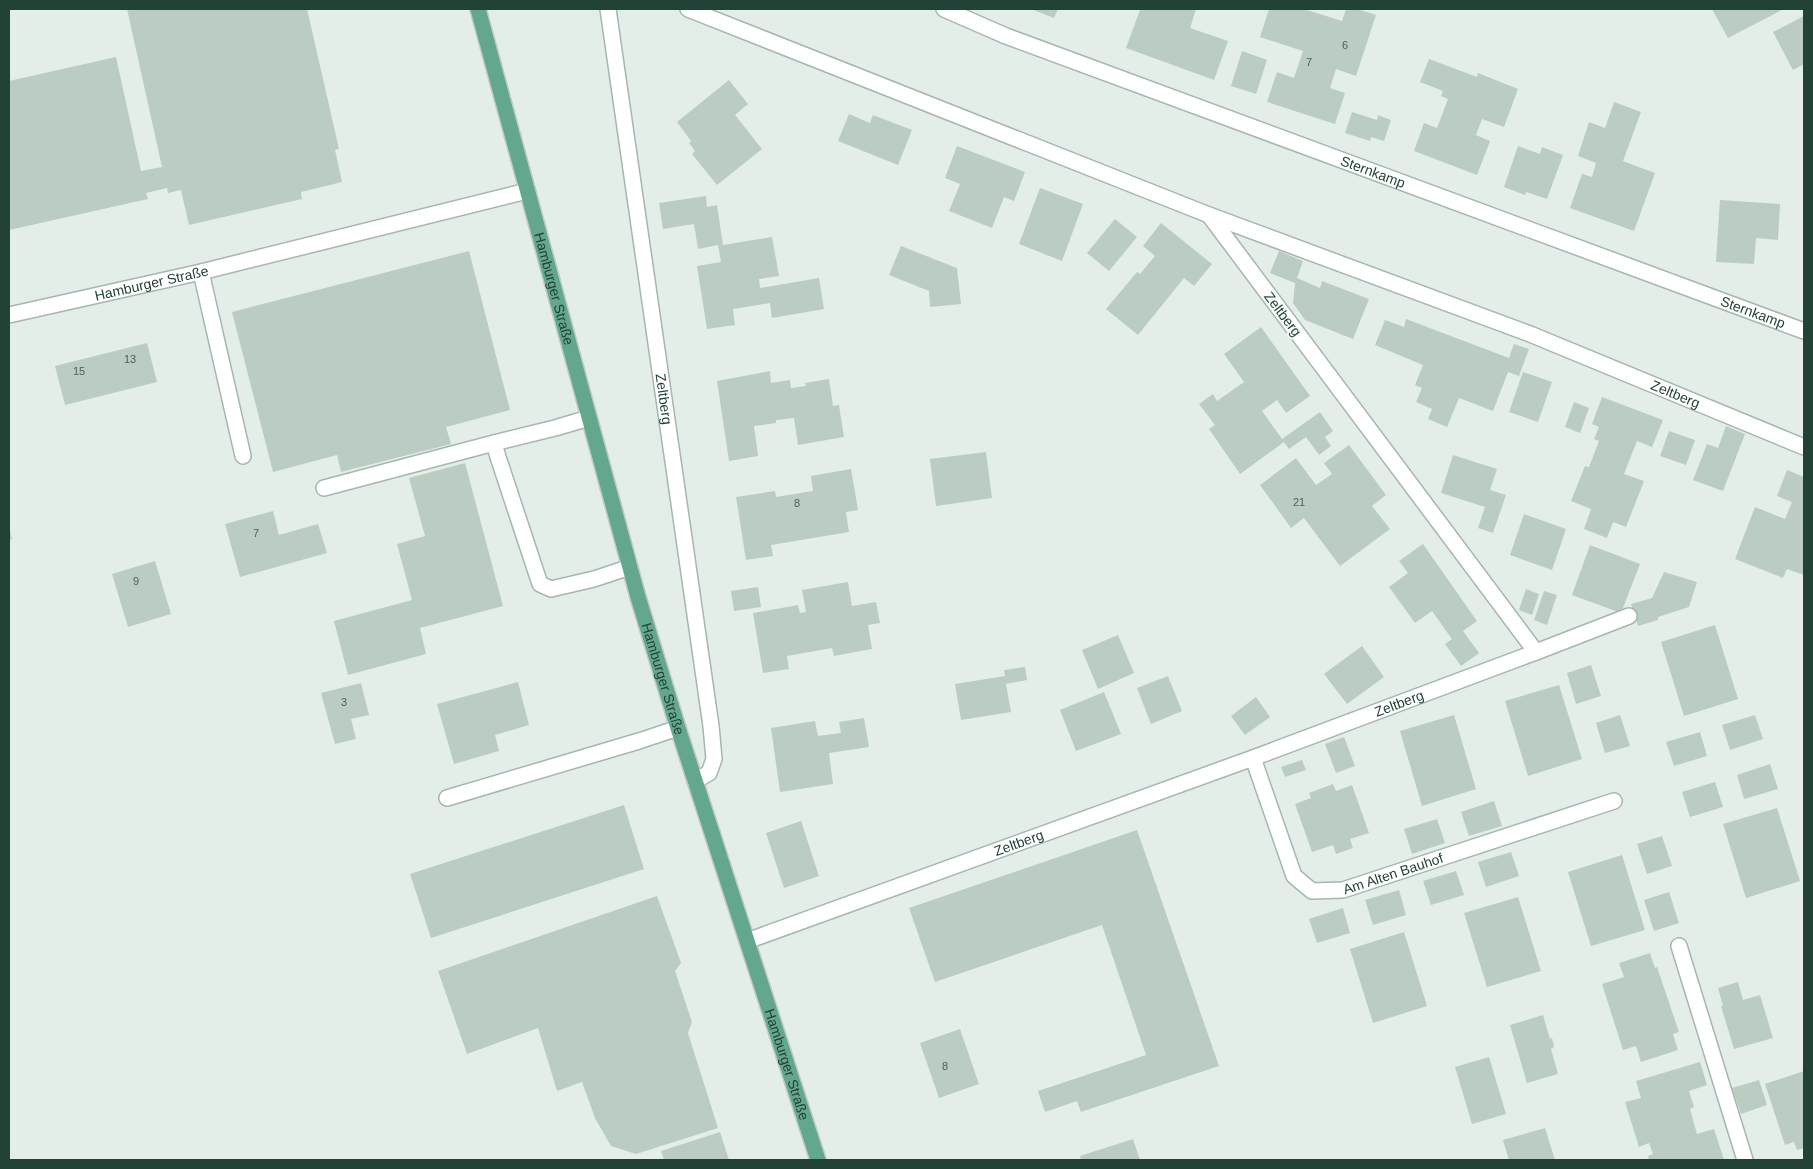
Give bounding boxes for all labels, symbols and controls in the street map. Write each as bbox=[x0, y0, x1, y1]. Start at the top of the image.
house number: 6 bbox=[1342, 39, 1348, 51]
house number: 7 bbox=[1306, 56, 1312, 68]
street label: Sternkamp bbox=[1339, 152, 1408, 191]
street label: Hamburger Straße bbox=[531, 231, 577, 347]
street label: Hamburger Straße bbox=[93, 262, 210, 304]
street label: Zeltberg bbox=[1261, 289, 1305, 339]
street label: Sternkamp bbox=[1718, 293, 1788, 331]
house number: 13 bbox=[124, 353, 136, 365]
house number: 15 bbox=[73, 365, 85, 377]
street label: Zeltberg bbox=[652, 372, 676, 426]
street label: Zeltberg bbox=[1649, 377, 1702, 411]
house number: 21 bbox=[1293, 496, 1305, 508]
house number: 8 bbox=[794, 497, 800, 509]
house number: 7 bbox=[253, 527, 259, 539]
house number: 9 bbox=[133, 575, 139, 587]
street label: Hamburger Straße bbox=[638, 621, 688, 737]
street label: Zeltberg bbox=[1372, 687, 1426, 720]
house number: 3 bbox=[341, 696, 347, 708]
street label: Zeltberg bbox=[992, 826, 1046, 859]
street label: Am Alten Bauhof bbox=[1341, 850, 1445, 897]
street label: Hamburger Straße bbox=[762, 1007, 813, 1122]
house number: 8 bbox=[942, 1060, 948, 1072]

